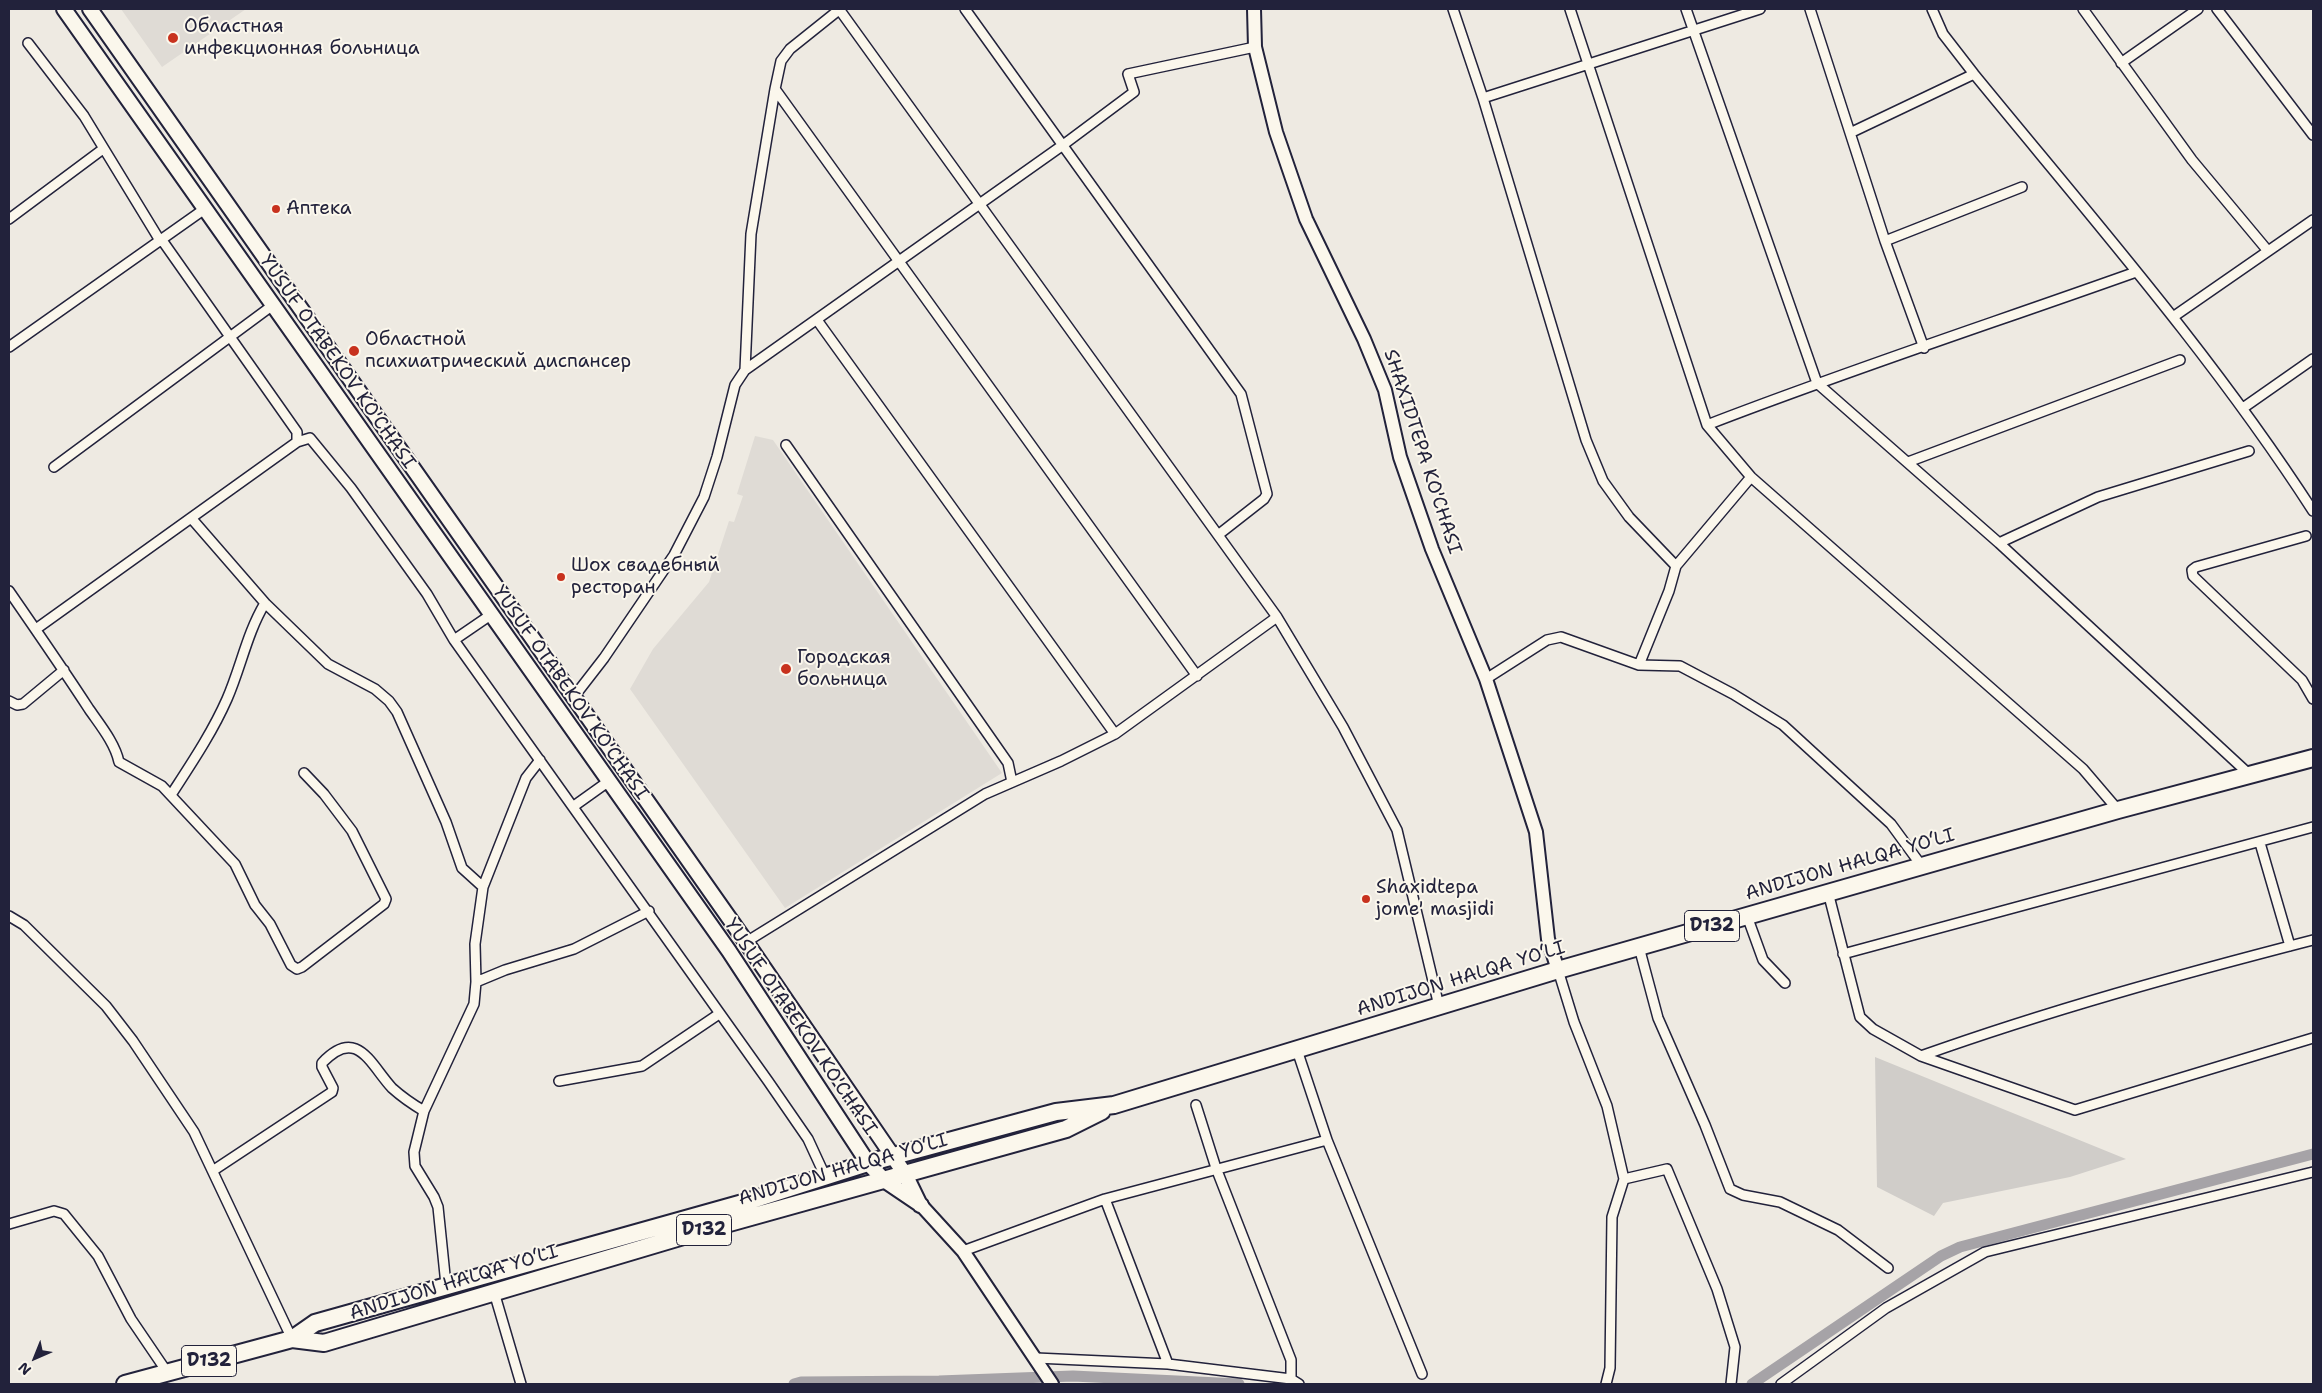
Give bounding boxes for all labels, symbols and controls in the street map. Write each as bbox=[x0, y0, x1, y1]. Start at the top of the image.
place label: Областная инфекционная больница bbox=[184, 16, 419, 60]
marker: Областная инфекционная больница bbox=[166, 31, 180, 45]
place label: Аптека bbox=[286, 198, 352, 220]
marker: Аптека bbox=[270, 203, 282, 215]
street label: YUSUF OTABEKOV KO'CHASI bbox=[254, 250, 420, 474]
place label: Областной психиатрический диспансер bbox=[365, 329, 631, 373]
marker: Областной психиатрический диспансер bbox=[347, 344, 361, 358]
street label: SHAXIDTEPA KO'CHASI bbox=[1378, 347, 1466, 557]
place label: Шох свадебный ресторан bbox=[571, 555, 720, 599]
marker: Шох свадебный ресторан bbox=[555, 571, 567, 583]
street label: YUSUF OTABEKOV KO'CHASI bbox=[487, 581, 653, 805]
place label: Городская больница bbox=[797, 647, 891, 691]
marker: Городская больница bbox=[779, 662, 793, 676]
street label: ANDIJON HALQA YO‘LI bbox=[1743, 824, 1957, 906]
place label: Shaxidtepa jome' masjidi bbox=[1376, 877, 1494, 921]
marker: Shaxidtepa jome' masjidi bbox=[1360, 893, 1372, 905]
road number: D132 bbox=[1684, 910, 1740, 941]
street label: YUSUF OTABEKOV KO'CHASI bbox=[719, 914, 881, 1140]
street label: ANDIJON HALQA YO‘LI bbox=[1354, 936, 1568, 1022]
street label: ANDIJON HALQA YO‘LI bbox=[736, 1129, 950, 1211]
road number: D132 bbox=[676, 1214, 732, 1246]
street label: ANDIJON HALQA YO‘LI bbox=[347, 1240, 561, 1326]
north arrow bbox=[10, 1333, 60, 1383]
road number: D132 bbox=[182, 1345, 236, 1376]
text: N bbox=[14, 1358, 35, 1379]

